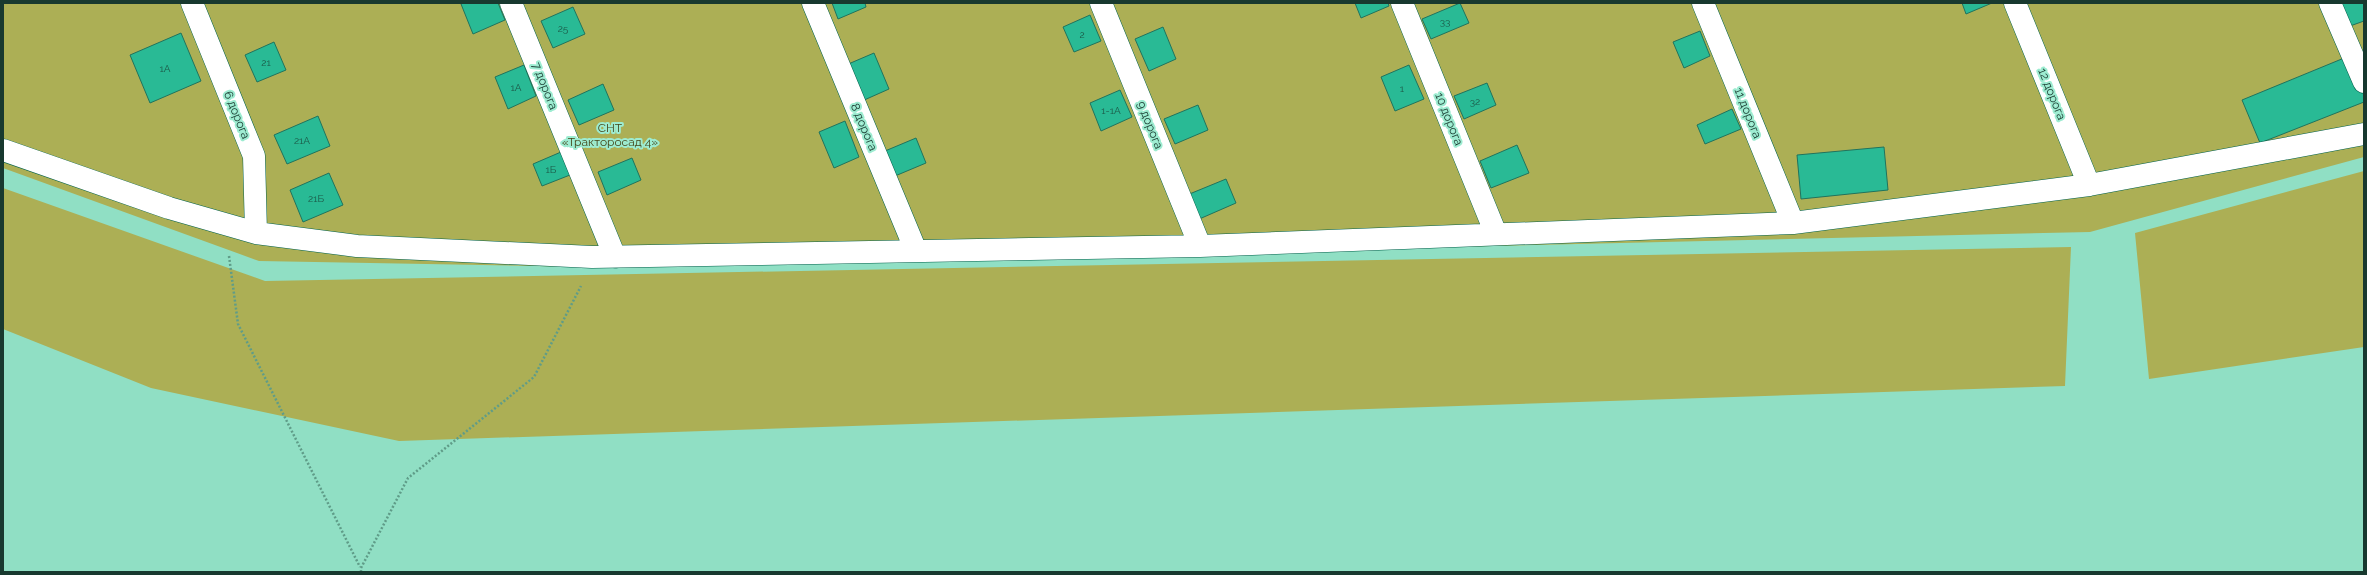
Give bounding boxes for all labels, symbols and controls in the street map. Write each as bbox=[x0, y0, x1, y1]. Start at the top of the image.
house number: 33 bbox=[1440, 16, 1450, 27]
house number: 25 bbox=[558, 23, 569, 34]
house number: 2 bbox=[1079, 29, 1085, 40]
house number: 21 bbox=[261, 57, 271, 68]
street label: 7 дорога bbox=[529, 60, 561, 112]
house number: 1А bbox=[159, 63, 171, 74]
street label: 12 дорога bbox=[2035, 66, 2069, 122]
house number: 1А bbox=[510, 82, 522, 93]
house number: 1 bbox=[1400, 83, 1405, 94]
street label: 11 дорога bbox=[1732, 86, 1764, 140]
street label: 6 дорога bbox=[221, 89, 253, 141]
street label: 10 дорога bbox=[1432, 91, 1466, 147]
house number: 32 bbox=[1470, 96, 1480, 107]
street label: 9 дорога bbox=[1134, 99, 1166, 151]
street label: 8 дорога bbox=[848, 101, 880, 153]
house number: 1-1А bbox=[1101, 105, 1121, 116]
park label: СНТ «Тракторосад 4» bbox=[562, 121, 658, 149]
house number: 21А bbox=[294, 135, 310, 146]
house number: 1Б bbox=[546, 164, 557, 175]
house number: 21Б bbox=[308, 193, 324, 204]

